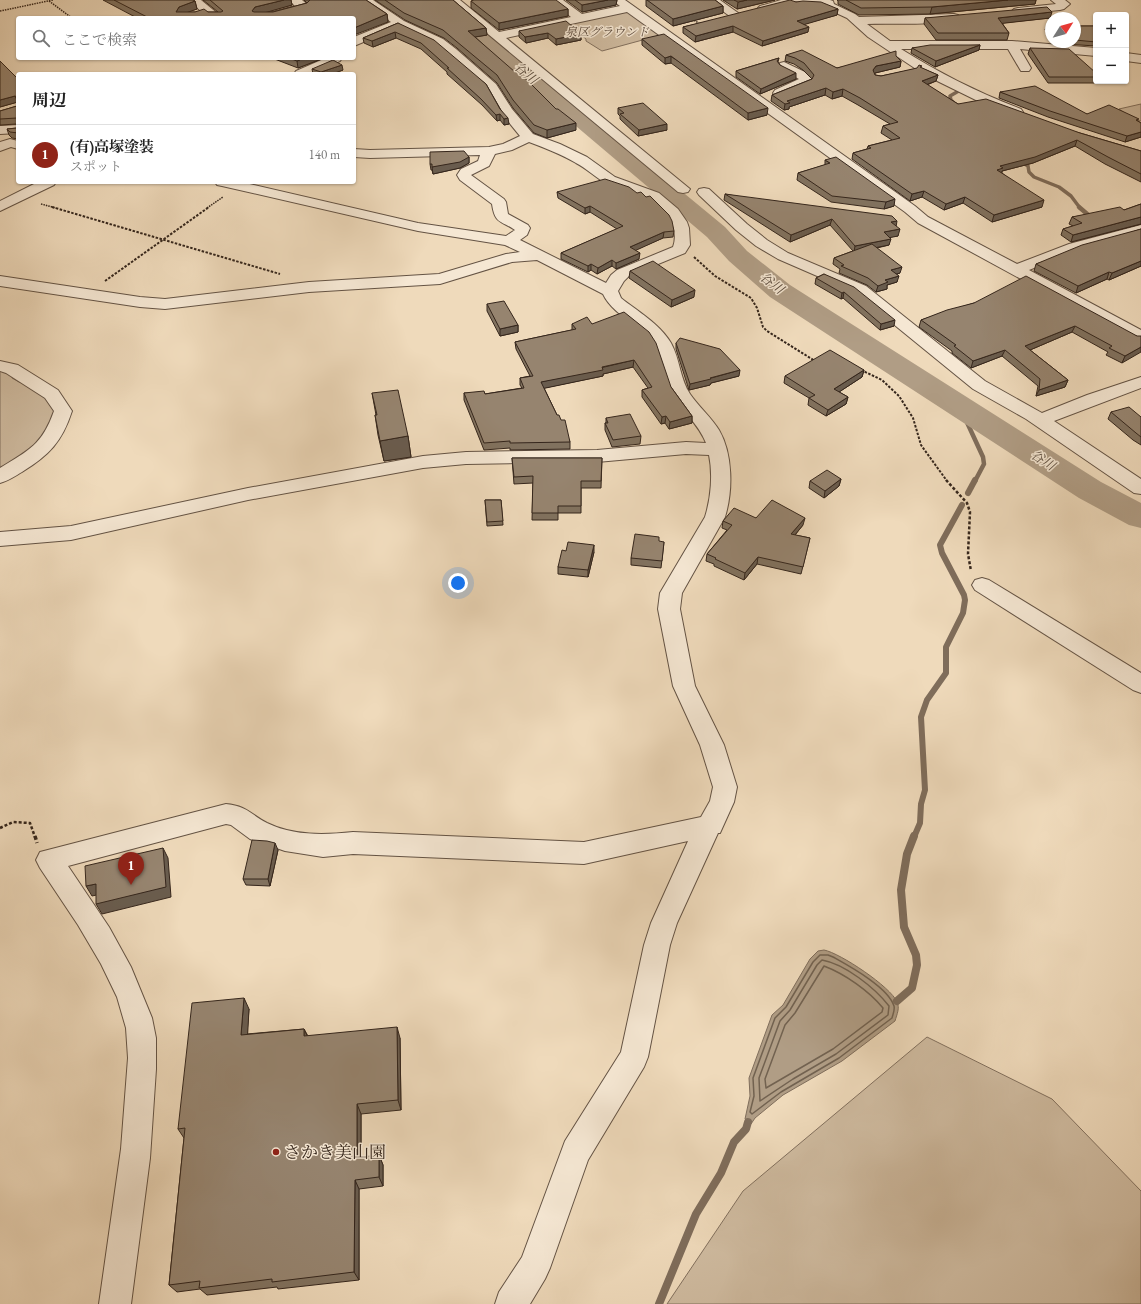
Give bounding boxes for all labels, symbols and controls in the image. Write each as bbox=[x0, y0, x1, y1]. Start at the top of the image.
north arrow bbox=[1045, 12, 1081, 48]
map controls bbox=[1093, 12, 1129, 84]
button: + bbox=[1093, 12, 1129, 48]
search box bbox=[16, 16, 356, 60]
park label: 泉区グラウンド bbox=[565, 24, 650, 40]
icon: search bbox=[30, 27, 52, 49]
text: ここで検索 bbox=[62, 30, 137, 49]
button: − bbox=[1093, 48, 1129, 84]
water label: 谷川 bbox=[511, 58, 543, 89]
text: 周辺 bbox=[32, 89, 66, 111]
text: (有)高塚塗装 bbox=[70, 137, 154, 156]
text: 1 bbox=[42, 146, 48, 163]
text: 140 m bbox=[309, 146, 340, 163]
text: スポット bbox=[70, 158, 122, 175]
water label: 谷川 bbox=[757, 268, 789, 299]
water label: 谷川 bbox=[1027, 446, 1060, 475]
your location bbox=[448, 573, 468, 593]
pin: 1 bbox=[118, 852, 144, 885]
place label: さかき美山園 bbox=[284, 1141, 386, 1163]
marker: さかき美山園 bbox=[271, 1147, 281, 1157]

